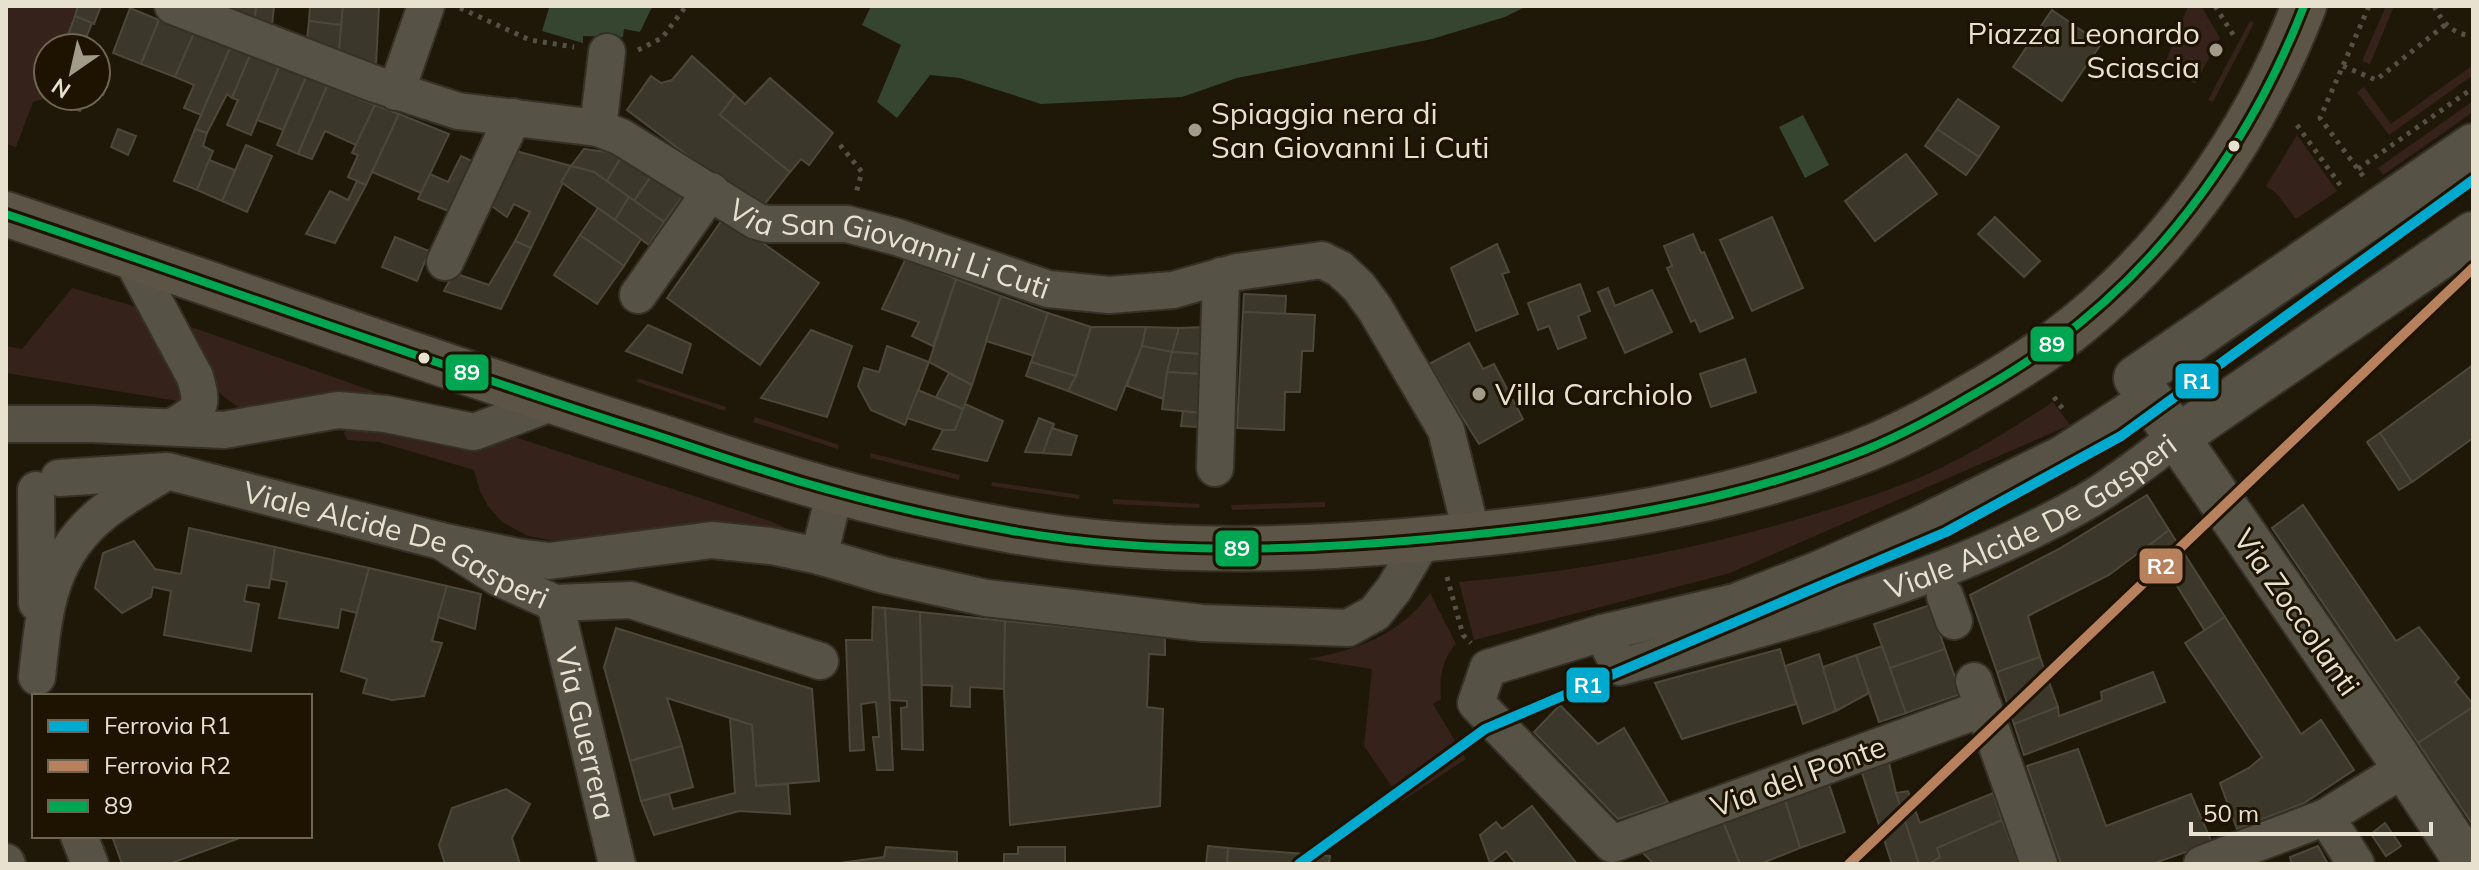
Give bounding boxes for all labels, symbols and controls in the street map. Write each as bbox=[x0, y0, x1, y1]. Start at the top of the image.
place label: Piazza Leonardo Sciascia bbox=[1967, 14, 2200, 86]
north arrow bbox=[32, 32, 112, 112]
marker: Piazza Leonardo Sciascia bbox=[2207, 41, 2225, 59]
text: N bbox=[46, 72, 76, 105]
place label: Spiaggia nera di San Giovanni Li Cuti bbox=[1211, 94, 1489, 166]
marker: Spiaggia nera di San Giovanni Li Cuti bbox=[1186, 121, 1204, 139]
unlabelled marker bbox=[2226, 138, 2242, 154]
street label: Via San Giovanni Li Cuti bbox=[722, 190, 1055, 307]
line badge: 89 bbox=[2029, 325, 2075, 363]
text: 89 bbox=[2039, 330, 2065, 358]
unlabelled marker bbox=[416, 350, 432, 366]
line badge: 89 bbox=[444, 353, 490, 392]
text: 89 bbox=[454, 358, 480, 386]
line badge: R1 bbox=[2174, 362, 2220, 400]
text: R1 bbox=[2183, 367, 2211, 395]
place label: Villa Carchiolo bbox=[1495, 375, 1693, 413]
marker: Villa Carchiolo bbox=[1470, 385, 1488, 403]
street label: Viale Alcide De Gasperi bbox=[1880, 425, 2184, 608]
street label: Viale Alcide De Gasperi bbox=[239, 472, 555, 617]
street label: Via Zoccolanti bbox=[2225, 521, 2369, 703]
line badge: 89 bbox=[1214, 529, 1260, 568]
text: 89 bbox=[1224, 534, 1250, 562]
line badge: R2 bbox=[2138, 547, 2184, 585]
text: R2 bbox=[2147, 552, 2175, 580]
street label: Via Guerrera bbox=[547, 643, 625, 823]
line badge: R1 bbox=[1565, 666, 1611, 704]
text: R1 bbox=[1574, 671, 1602, 699]
legend bbox=[32, 694, 312, 838]
text: Ferrovia R1 bbox=[104, 710, 231, 740]
street label: Via del Ponte bbox=[1705, 727, 1891, 825]
text: Ferrovia R2 bbox=[104, 750, 231, 780]
scale bar bbox=[2191, 786, 2431, 836]
text: 89 bbox=[104, 790, 133, 820]
text: 50 m bbox=[2203, 798, 2259, 828]

